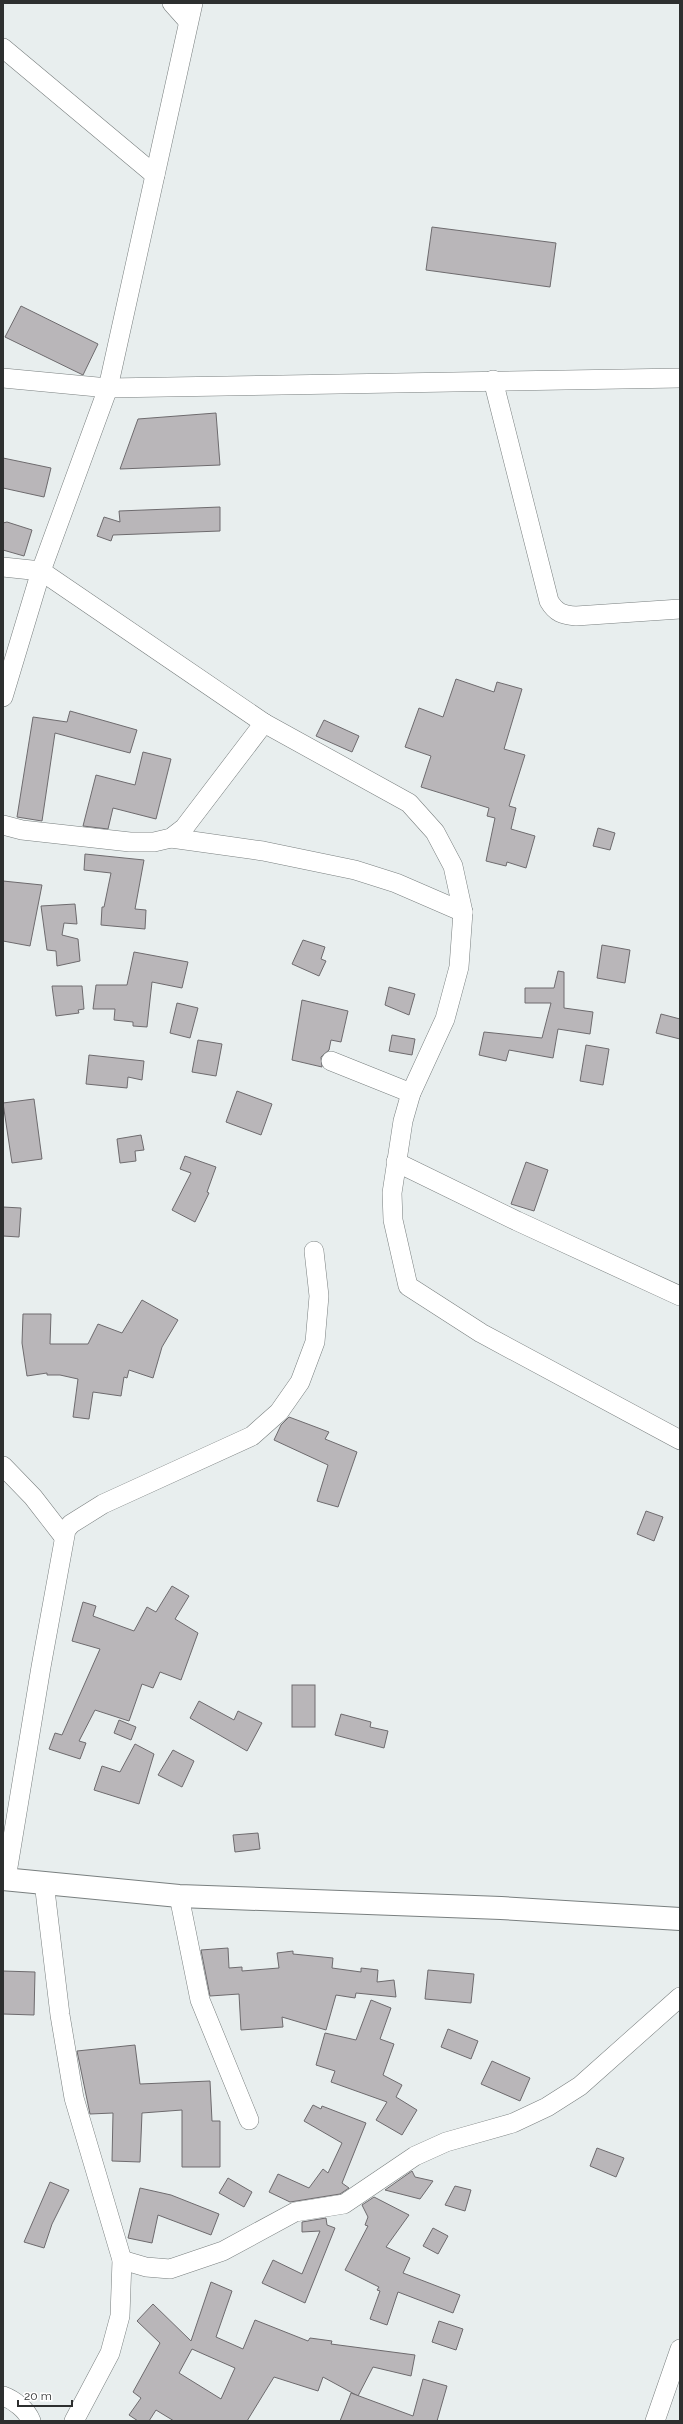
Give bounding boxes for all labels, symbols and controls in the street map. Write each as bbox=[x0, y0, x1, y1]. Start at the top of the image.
scale bar bbox=[18, 2382, 72, 2408]
text: 20 m bbox=[24, 2389, 52, 2403]

